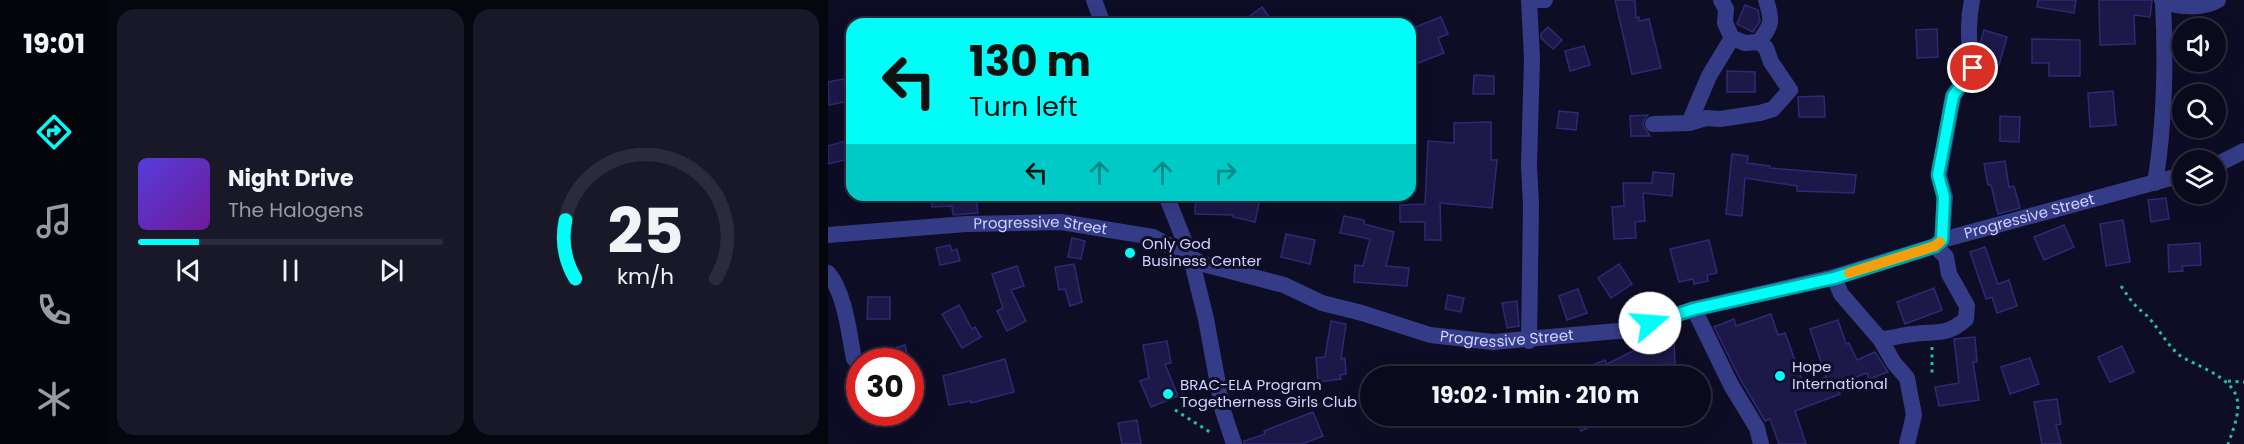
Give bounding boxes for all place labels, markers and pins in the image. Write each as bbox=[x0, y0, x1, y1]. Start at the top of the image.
pin bbox=[1947, 42, 1998, 93]
place label: Only God Business Center bbox=[1142, 233, 1262, 271]
marker: Only God Business Center bbox=[1123, 246, 1137, 260]
place label: Hope International bbox=[1792, 356, 1888, 394]
marker: Hope International bbox=[1773, 369, 1787, 383]
place label: BRAC-ELA Program Togetherness Girls Club bbox=[1180, 374, 1357, 412]
marker: BRAC-ELA Program Togetherness Girls Club bbox=[1161, 387, 1175, 401]

